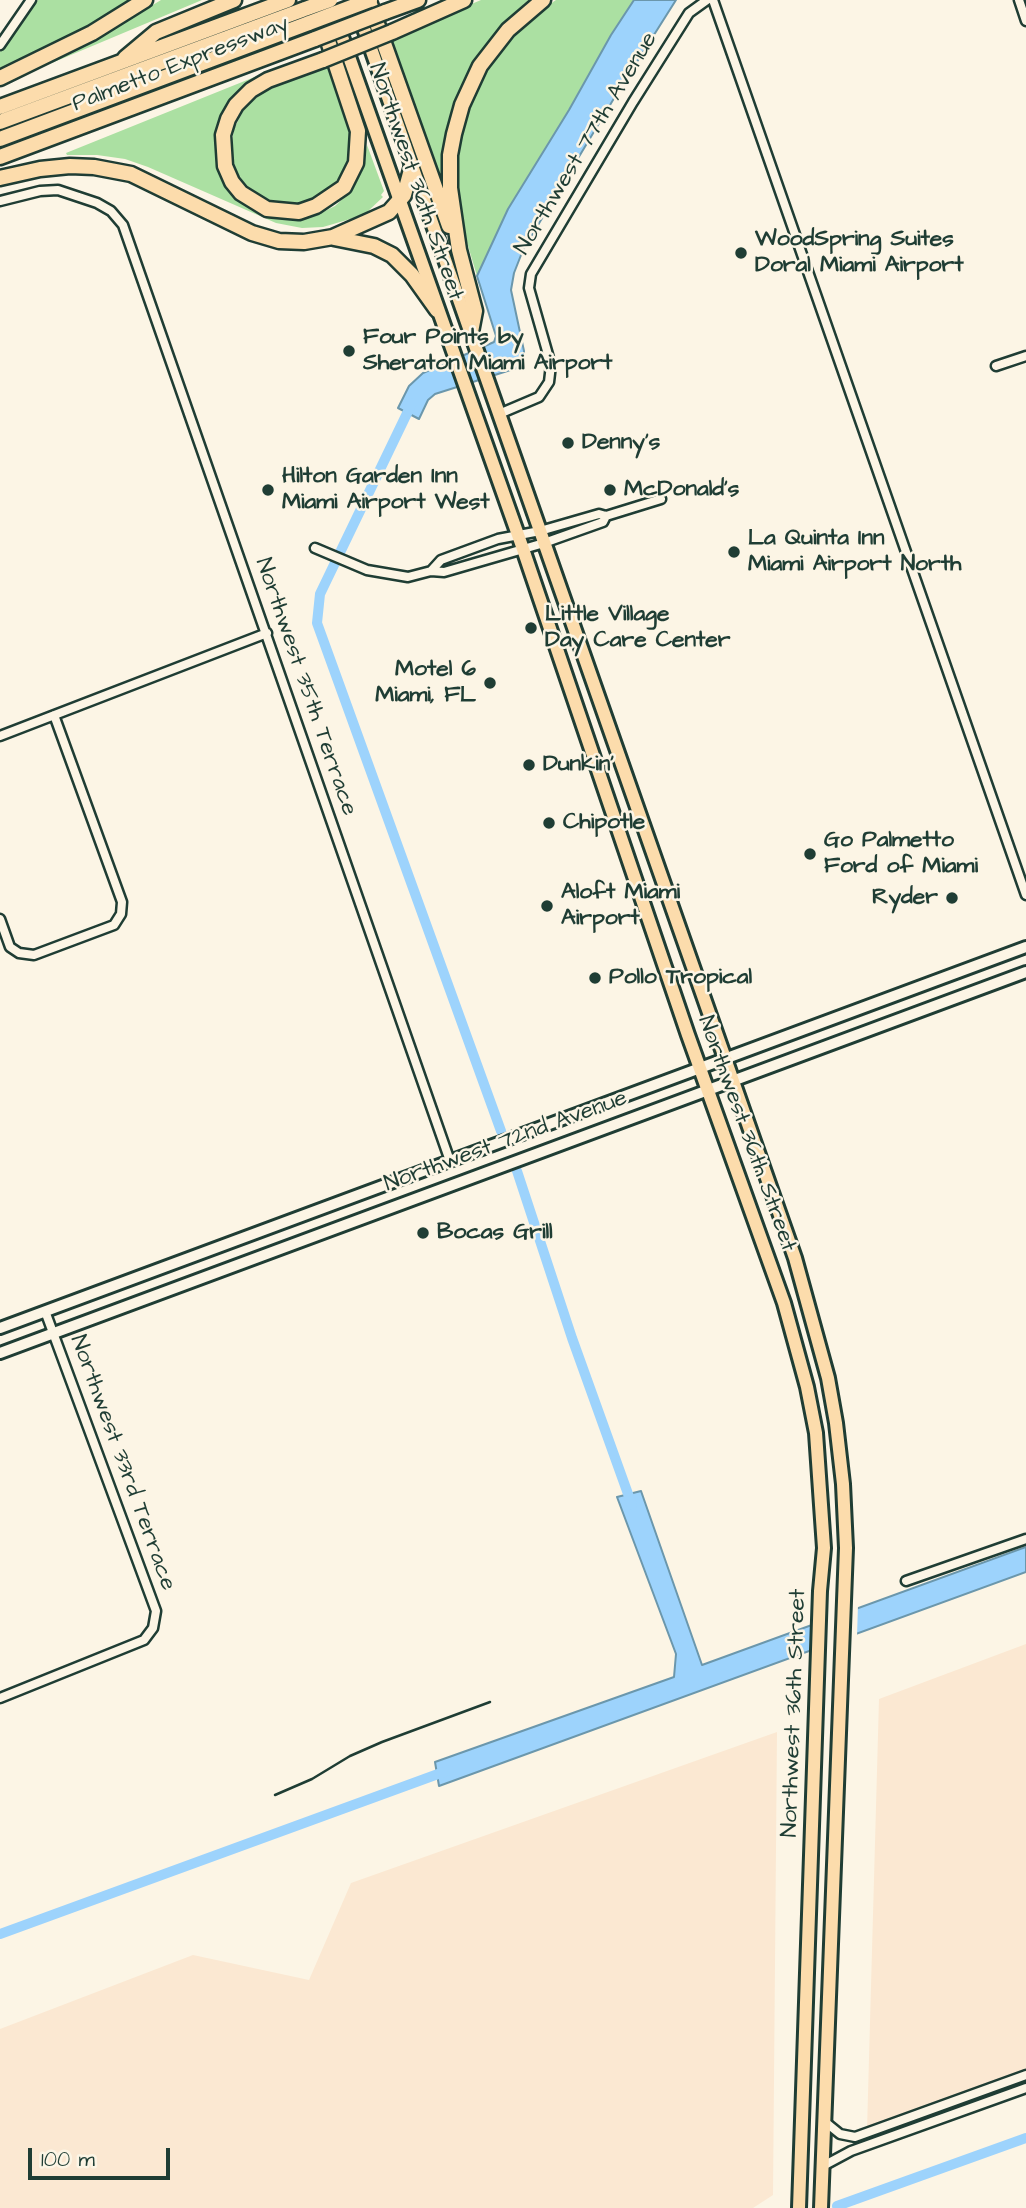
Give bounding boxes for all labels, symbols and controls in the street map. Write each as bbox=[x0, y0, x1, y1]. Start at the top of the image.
street label: Palmetto Expressway bbox=[69, 11, 293, 119]
street label: Northwest 77th Avenue bbox=[510, 28, 664, 260]
street label: Northwest 36th Street bbox=[361, 60, 469, 304]
place label: WoodSpring Suites Doral Miami Airport bbox=[755, 226, 964, 280]
marker: WoodSpring Suites Doral Miami Airport bbox=[733, 245, 749, 261]
place label: Four Points by Sheraton Miami Airport bbox=[363, 324, 612, 378]
marker: Four Points by Sheraton Miami Airport bbox=[341, 343, 357, 359]
place label: Denny's bbox=[582, 429, 660, 457]
marker: Denny's bbox=[560, 435, 576, 451]
place label: Hilton Garden Inn Miami Airport West bbox=[282, 463, 490, 517]
place label: McDonald's bbox=[624, 476, 739, 504]
marker: Hilton Garden Inn Miami Airport West bbox=[260, 482, 276, 498]
marker: McDonald's bbox=[602, 482, 618, 498]
place label: La Quinta Inn Miami Airport North bbox=[748, 525, 961, 579]
marker: La Quinta Inn Miami Airport North bbox=[726, 544, 742, 560]
street label: Northwest 35th Terrace bbox=[248, 555, 362, 819]
place label: Little Village Day Care Center bbox=[545, 601, 730, 655]
marker: Little Village Day Care Center bbox=[523, 620, 539, 636]
place label: Motel 6 Miami, FL bbox=[375, 656, 476, 710]
marker: Motel 6 Miami, FL bbox=[482, 675, 498, 691]
place label: Dunkin' bbox=[543, 751, 614, 779]
marker: Dunkin' bbox=[521, 757, 537, 773]
place label: Chipotle bbox=[563, 809, 645, 837]
marker: Chipotle bbox=[541, 815, 557, 831]
place label: Go Palmetto Ford of Miami bbox=[824, 827, 978, 881]
marker: Go Palmetto Ford of Miami bbox=[802, 846, 818, 862]
place label: Aloft Miami Airport bbox=[561, 879, 680, 933]
place label: Ryder bbox=[872, 884, 938, 912]
marker: Ryder bbox=[944, 890, 960, 906]
marker: Aloft Miami Airport bbox=[539, 898, 555, 914]
place label: Pollo Tropical bbox=[609, 964, 752, 992]
marker: Pollo Tropical bbox=[587, 970, 603, 986]
street label: Northwest 36th Street bbox=[690, 1012, 802, 1256]
street label: Northwest 72nd Avenue bbox=[381, 1085, 631, 1199]
place label: Bocas Grill bbox=[437, 1219, 553, 1247]
marker: Bocas Grill bbox=[415, 1225, 431, 1241]
street label: Northwest 33rd Terrace bbox=[63, 1332, 181, 1594]
street label: Northwest 36th Street bbox=[777, 1588, 813, 1838]
scale bar bbox=[32, 2134, 173, 2178]
text: 100 m bbox=[41, 2145, 95, 2174]

